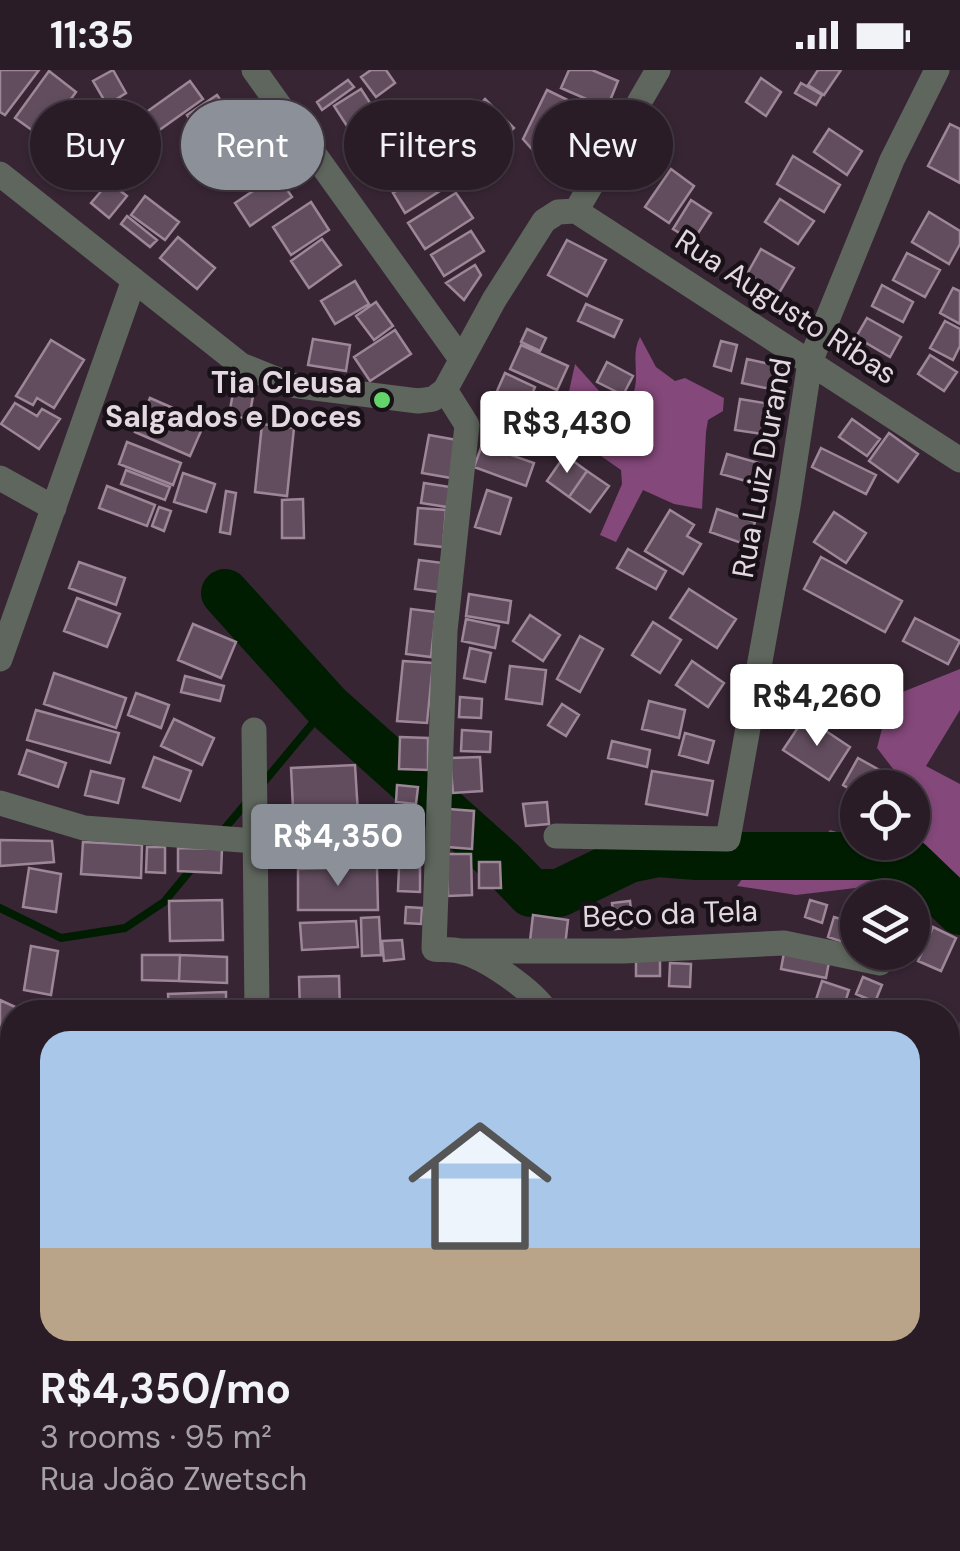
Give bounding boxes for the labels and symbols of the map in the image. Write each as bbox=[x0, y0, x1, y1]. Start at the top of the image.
street label: Rua Augusto Ribas bbox=[668, 220, 905, 393]
street label: Rua Luiz Durand bbox=[723, 355, 800, 581]
place label: Tia Cleusa Salgados e Doces bbox=[105, 363, 362, 436]
marker: Tia Cleusa Salgados e Doces bbox=[371, 389, 393, 411]
pin: R$3,430 bbox=[475, 391, 659, 476]
pin: R$4,260 bbox=[725, 664, 909, 749]
pin: R$4,350 bbox=[246, 804, 430, 889]
street label: Beco da Tela bbox=[582, 891, 758, 936]

